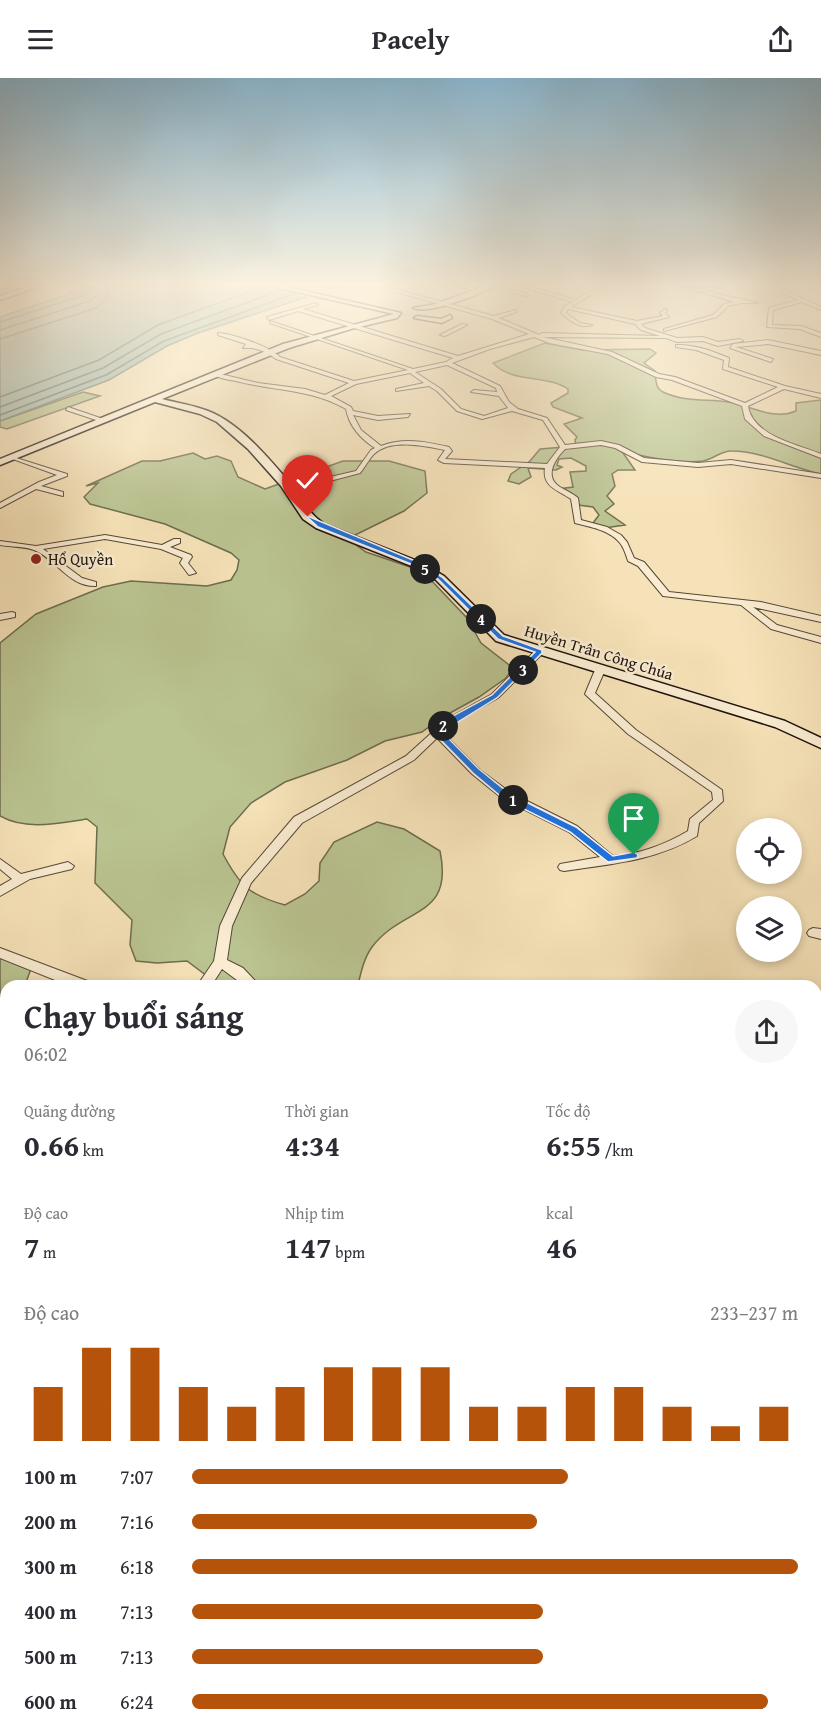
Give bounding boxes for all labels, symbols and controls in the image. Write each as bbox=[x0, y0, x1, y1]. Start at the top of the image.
text: Pacely bbox=[372, 19, 449, 59]
icon: menu bbox=[24, 23, 57, 56]
icon: share bbox=[764, 23, 797, 56]
pin bbox=[282, 455, 333, 517]
icon: check bbox=[291, 464, 324, 497]
place label: Hổ Quyền bbox=[48, 547, 113, 571]
marker: Hổ Quyền bbox=[29, 552, 43, 566]
pin: 5 bbox=[410, 554, 440, 584]
text: 5 bbox=[421, 557, 429, 581]
pin: 4 bbox=[466, 604, 496, 634]
text: 4 bbox=[477, 607, 485, 631]
street label: Huyền Trân Công Chúa bbox=[522, 618, 677, 686]
pin: 3 bbox=[508, 655, 538, 685]
text: 3 bbox=[519, 658, 527, 682]
pin: 2 bbox=[428, 711, 458, 741]
text: 2 bbox=[439, 714, 447, 738]
pin: 1 bbox=[498, 785, 528, 815]
text: 1 bbox=[509, 788, 517, 812]
pin bbox=[608, 793, 659, 855]
icon: arrive bbox=[617, 802, 650, 835]
map controls bbox=[736, 818, 802, 962]
button: locate bbox=[736, 818, 802, 884]
button: layers bbox=[736, 896, 802, 962]
text: Chạy buổi sáng bbox=[24, 992, 243, 1040]
button: share bbox=[735, 1000, 798, 1063]
text: 06:02 bbox=[24, 1039, 67, 1068]
text: Quãng đường bbox=[24, 1099, 115, 1123]
text: Thời gian bbox=[285, 1099, 349, 1123]
text: Tốc độ bbox=[546, 1099, 590, 1123]
text: 0.66 bbox=[24, 1123, 79, 1167]
text: 4:34 bbox=[285, 1123, 340, 1167]
text: 6:55 bbox=[546, 1123, 601, 1167]
text: km bbox=[79, 1138, 104, 1162]
text: /km bbox=[601, 1138, 633, 1162]
text: Độ cao bbox=[24, 1201, 68, 1225]
text: Nhịp tim bbox=[285, 1201, 344, 1225]
text: kcal bbox=[546, 1201, 573, 1225]
text: 7 bbox=[24, 1225, 40, 1269]
text: 147 bbox=[285, 1225, 332, 1269]
text: 46 bbox=[546, 1225, 577, 1269]
text: m bbox=[40, 1240, 56, 1264]
text: bpm bbox=[332, 1240, 365, 1264]
text: Độ cao bbox=[24, 1298, 79, 1327]
text: 233–237 m bbox=[710, 1298, 798, 1327]
text: 100 m bbox=[24, 1462, 77, 1491]
text: 7:07 bbox=[120, 1462, 154, 1491]
text: 200 m bbox=[24, 1507, 77, 1536]
text: 7:16 bbox=[120, 1507, 154, 1536]
text: 300 m bbox=[24, 1552, 77, 1581]
text: 6:18 bbox=[120, 1552, 154, 1581]
text: 400 m bbox=[24, 1597, 77, 1626]
text: 7:13 bbox=[120, 1597, 154, 1626]
text: 500 m bbox=[24, 1642, 77, 1671]
text: 7:13 bbox=[120, 1642, 154, 1671]
text: 600 m bbox=[24, 1687, 77, 1716]
text: 6:24 bbox=[120, 1687, 154, 1716]

